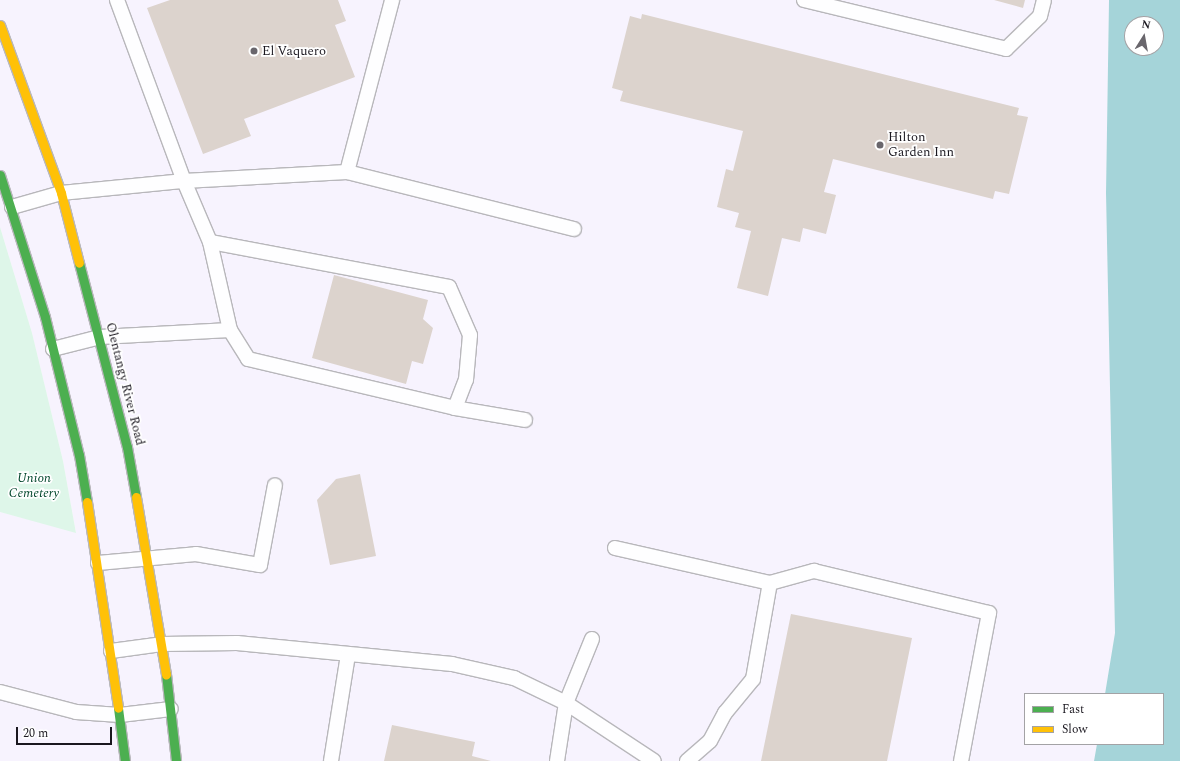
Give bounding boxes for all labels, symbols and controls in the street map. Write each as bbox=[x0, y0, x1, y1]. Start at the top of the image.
north arrow bbox=[1124, 16, 1164, 56]
text: N bbox=[1140, 16, 1152, 34]
place label: El Vaquero bbox=[262, 43, 326, 59]
marker: El Vaquero bbox=[249, 46, 259, 56]
place label: Hilton Garden Inn bbox=[888, 130, 954, 161]
marker: Hilton Garden Inn bbox=[875, 140, 885, 150]
street label: Olentangy River Road bbox=[102, 321, 148, 447]
park label: Union Cemetery bbox=[9, 471, 59, 502]
legend bbox=[1024, 693, 1164, 745]
text: Fast bbox=[1062, 700, 1084, 719]
scale bar bbox=[18, 719, 114, 745]
text: Slow bbox=[1062, 720, 1087, 739]
text: 20 m bbox=[23, 724, 48, 743]

